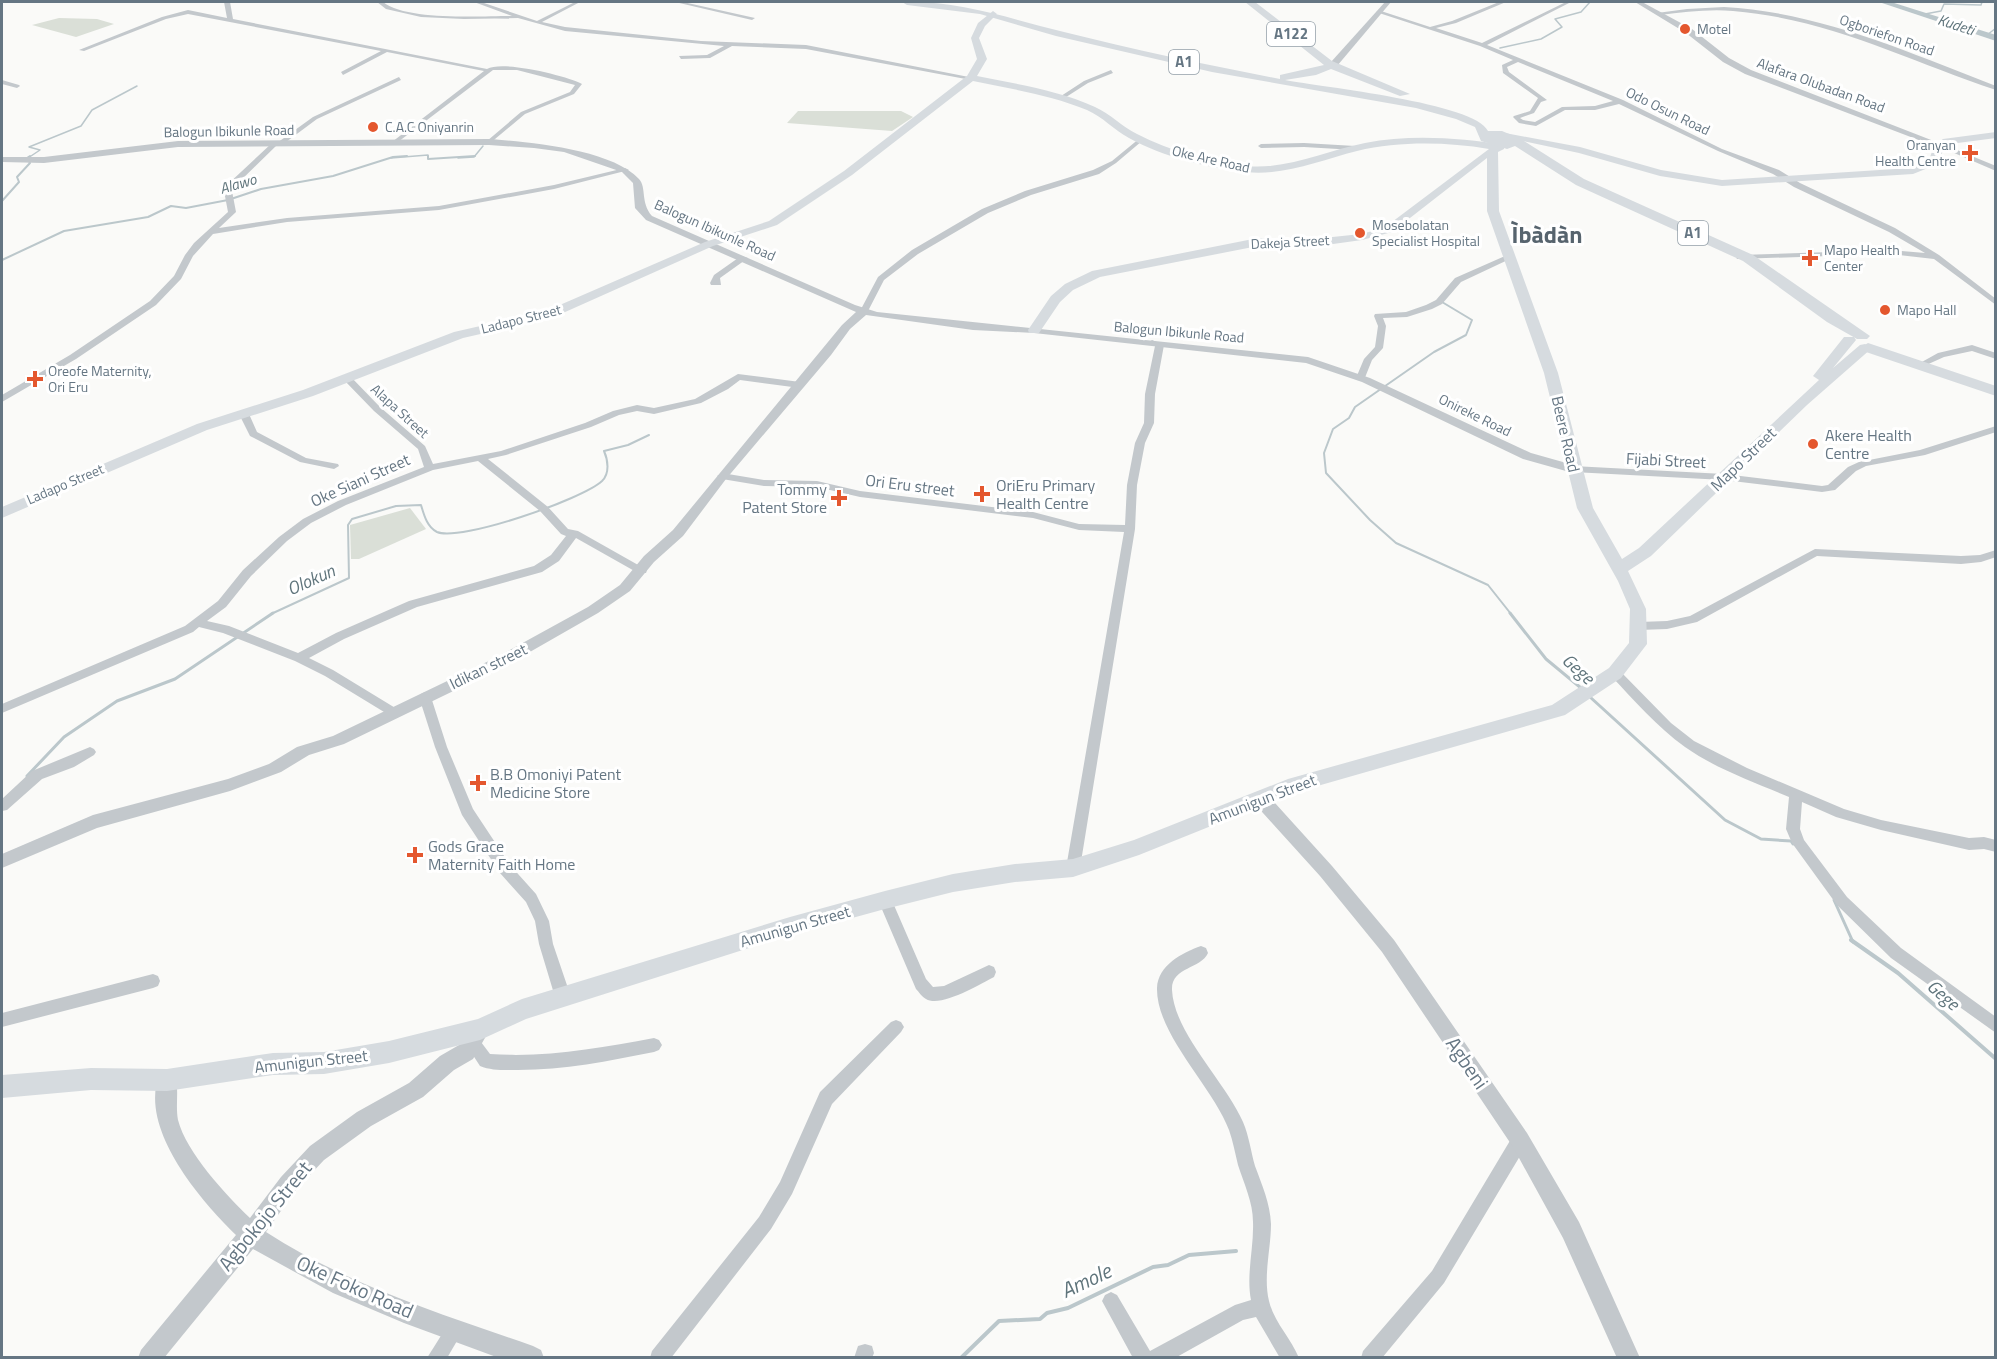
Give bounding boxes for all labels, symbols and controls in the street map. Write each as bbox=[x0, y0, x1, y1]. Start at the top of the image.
street label: Ogboriefon Road bbox=[1837, 8, 1937, 61]
water label: Kudeti bbox=[1935, 8, 1979, 42]
place label: Motel bbox=[1697, 18, 1731, 39]
road number: A122 bbox=[1267, 22, 1315, 46]
marker: Motel bbox=[1678, 22, 1692, 36]
road number: A1 bbox=[1169, 50, 1199, 74]
street label: Alafara Olubadan Road bbox=[1754, 52, 1888, 117]
street label: Odo Osun Road bbox=[1623, 81, 1714, 140]
place label: C.A.C Oniyanrin bbox=[385, 116, 474, 137]
street label: Balogun Ibikunle Road bbox=[163, 119, 295, 142]
marker: C.A.C Oniyanrin bbox=[366, 120, 380, 134]
place label: Oranyan Health Centre bbox=[1875, 134, 1956, 171]
street label: Oke Are Road bbox=[1170, 139, 1252, 178]
marker: Oranyan Health Centre bbox=[1961, 144, 1979, 162]
water label: Alawo bbox=[217, 167, 260, 200]
street label: Balogun Ibikunle Road bbox=[651, 193, 779, 266]
place label: Mosebolatan Specialist Hospital bbox=[1372, 214, 1480, 251]
district label: Ìbàdàn bbox=[1511, 216, 1582, 252]
road number: A1 bbox=[1678, 221, 1708, 245]
marker: Mosebolatan Specialist Hospital bbox=[1353, 226, 1367, 240]
street label: Dakeja Street bbox=[1250, 229, 1330, 254]
place label: Mapo Health Center bbox=[1824, 239, 1900, 276]
marker: Mapo Health Center bbox=[1801, 249, 1819, 267]
street label: Ladapo Street bbox=[479, 298, 563, 339]
place label: Mapo Hall bbox=[1897, 299, 1957, 320]
marker: Mapo Hall bbox=[1878, 303, 1892, 317]
street label: Balogun Ibikunle Road bbox=[1113, 315, 1245, 348]
place label: Oreofe Maternity, Ori Eru bbox=[48, 360, 152, 397]
marker: Oreofe Maternity, Ori Eru bbox=[26, 370, 44, 388]
street label: Alapa Street bbox=[366, 379, 434, 443]
street label: Onireke Road bbox=[1435, 388, 1515, 441]
street label: Beere Road bbox=[1546, 393, 1586, 475]
street label: Mapo Street bbox=[1705, 421, 1782, 496]
place label: Akere Health Centre bbox=[1825, 423, 1912, 465]
marker: Akere Health Centre bbox=[1806, 437, 1820, 451]
street label: Fijabi Street bbox=[1625, 446, 1707, 474]
street label: Oke Siani Street bbox=[306, 447, 414, 513]
street label: Ladapo Street bbox=[23, 458, 107, 509]
street label: Ori Eru street bbox=[864, 468, 956, 502]
place label: OriEru Primary Health Centre bbox=[996, 473, 1095, 515]
place label: Tommy Patent Store bbox=[742, 477, 827, 519]
marker: OriEru Primary Health Centre bbox=[973, 485, 991, 503]
marker: Tommy Patent Store bbox=[832, 491, 846, 505]
water label: Olokun bbox=[282, 557, 340, 602]
street label: Idikan street bbox=[445, 637, 531, 695]
water label: Gege bbox=[1556, 647, 1602, 692]
place label: B.B Omoniyi Patent Medicine Store bbox=[490, 762, 622, 804]
street label: Amunigun Street bbox=[1205, 767, 1320, 831]
marker: B.B Omoniyi Patent Medicine Store bbox=[471, 776, 485, 790]
place label: Gods Grace Maternity Faith Home bbox=[428, 834, 575, 876]
marker: Gods Grace Maternity Faith Home bbox=[406, 846, 424, 864]
street label: Amunigun Street bbox=[737, 899, 853, 953]
water label: Gege bbox=[1921, 973, 1967, 1018]
street label: Agbeni bbox=[1438, 1030, 1496, 1095]
street label: Amunigun Street bbox=[253, 1043, 369, 1079]
street label: Agbokojo Street bbox=[210, 1154, 319, 1277]
street label: Oke Foko Road bbox=[292, 1247, 419, 1326]
water label: Amole bbox=[1055, 1254, 1117, 1306]

